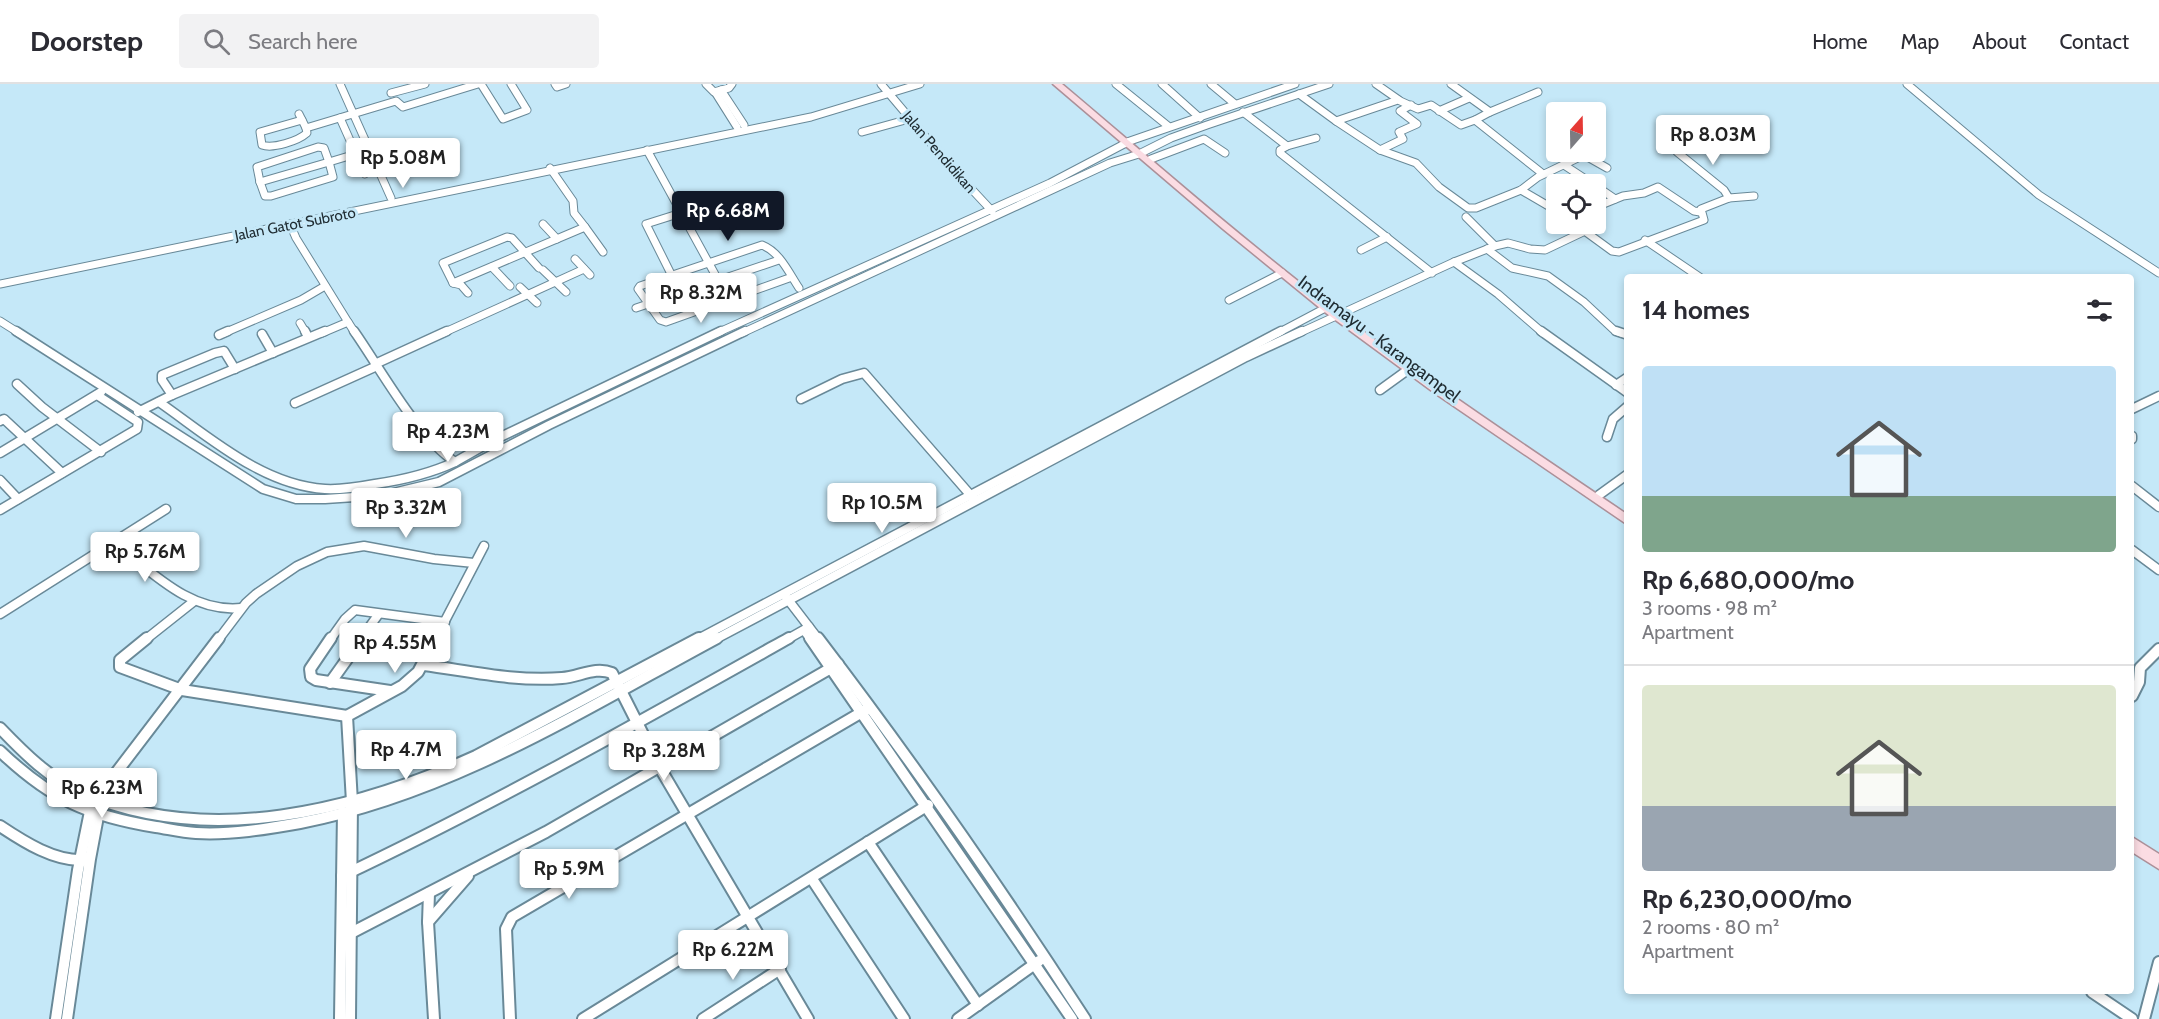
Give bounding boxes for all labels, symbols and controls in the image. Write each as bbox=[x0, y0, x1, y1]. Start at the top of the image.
search box bbox=[179, 14, 599, 68]
text: Doorstep bbox=[30, 24, 143, 58]
icon: search bbox=[200, 25, 233, 58]
text: Search here bbox=[248, 28, 357, 55]
text: Home bbox=[1812, 29, 1868, 54]
text: Map bbox=[1901, 29, 1939, 54]
text: About bbox=[1972, 29, 2026, 54]
text: Contact bbox=[2059, 29, 2129, 54]
north arrow bbox=[1546, 102, 1606, 162]
map controls bbox=[1546, 102, 1606, 234]
street label: Jalan Pendidikan bbox=[898, 106, 980, 197]
pin: Rp 8.03M bbox=[1651, 115, 1775, 166]
text: Rp 8.03M bbox=[1670, 122, 1756, 146]
pin: Rp 5.08M bbox=[341, 138, 465, 189]
text: Rp 5.08M bbox=[360, 145, 446, 169]
button: locate bbox=[1546, 174, 1606, 234]
pin: Rp 6.68M bbox=[666, 191, 790, 242]
text: Rp 6.68M bbox=[686, 198, 770, 222]
street label: Jalan Gatot Subroto bbox=[232, 203, 357, 245]
street label: Indramayu - Karangampel bbox=[1294, 271, 1465, 408]
pin: Rp 8.32M bbox=[639, 273, 763, 324]
text: Rp 8.32M bbox=[660, 280, 742, 304]
text: 14 homes bbox=[1642, 294, 1750, 326]
icon: filters bbox=[2083, 294, 2116, 327]
icon: home bbox=[1825, 405, 1933, 513]
pin: Rp 4.23M bbox=[386, 412, 510, 463]
text: Rp 4.23M bbox=[406, 419, 490, 443]
pin: Rp 10.5M bbox=[820, 483, 944, 534]
pin: Rp 3.32M bbox=[344, 488, 468, 539]
text: Rp 10.5M bbox=[841, 490, 923, 514]
text: Rp 3.32M bbox=[365, 495, 447, 519]
pin: Rp 5.76M bbox=[83, 532, 207, 583]
text: Rp 5.76M bbox=[104, 539, 186, 563]
text: Rp 6,680,000/mo bbox=[1642, 564, 1854, 596]
text: 3 rooms · 98 m² bbox=[1642, 596, 1777, 620]
text: Apartment bbox=[1642, 620, 1734, 644]
pin: Rp 4.55M bbox=[333, 623, 457, 674]
text: Rp 4.55M bbox=[353, 630, 437, 654]
icon: home bbox=[1825, 724, 1933, 832]
pin: Rp 4.7M bbox=[351, 730, 461, 781]
pin: Rp 3.28M bbox=[602, 731, 726, 782]
text: Rp 4.7M bbox=[370, 737, 442, 761]
text: Rp 3.28M bbox=[623, 738, 705, 762]
pin: Rp 6.23M bbox=[40, 768, 164, 819]
text: Rp 6.23M bbox=[61, 775, 143, 799]
pin: Rp 5.9M bbox=[514, 849, 624, 900]
text: Rp 5.9M bbox=[534, 856, 604, 880]
text: Rp 6,230,000/mo bbox=[1642, 883, 1852, 915]
text: 2 rooms · 80 m² bbox=[1642, 915, 1779, 939]
pin: Rp 6.22M bbox=[671, 930, 795, 981]
text: Rp 6.22M bbox=[692, 937, 774, 961]
text: Apartment bbox=[1642, 939, 1734, 963]

